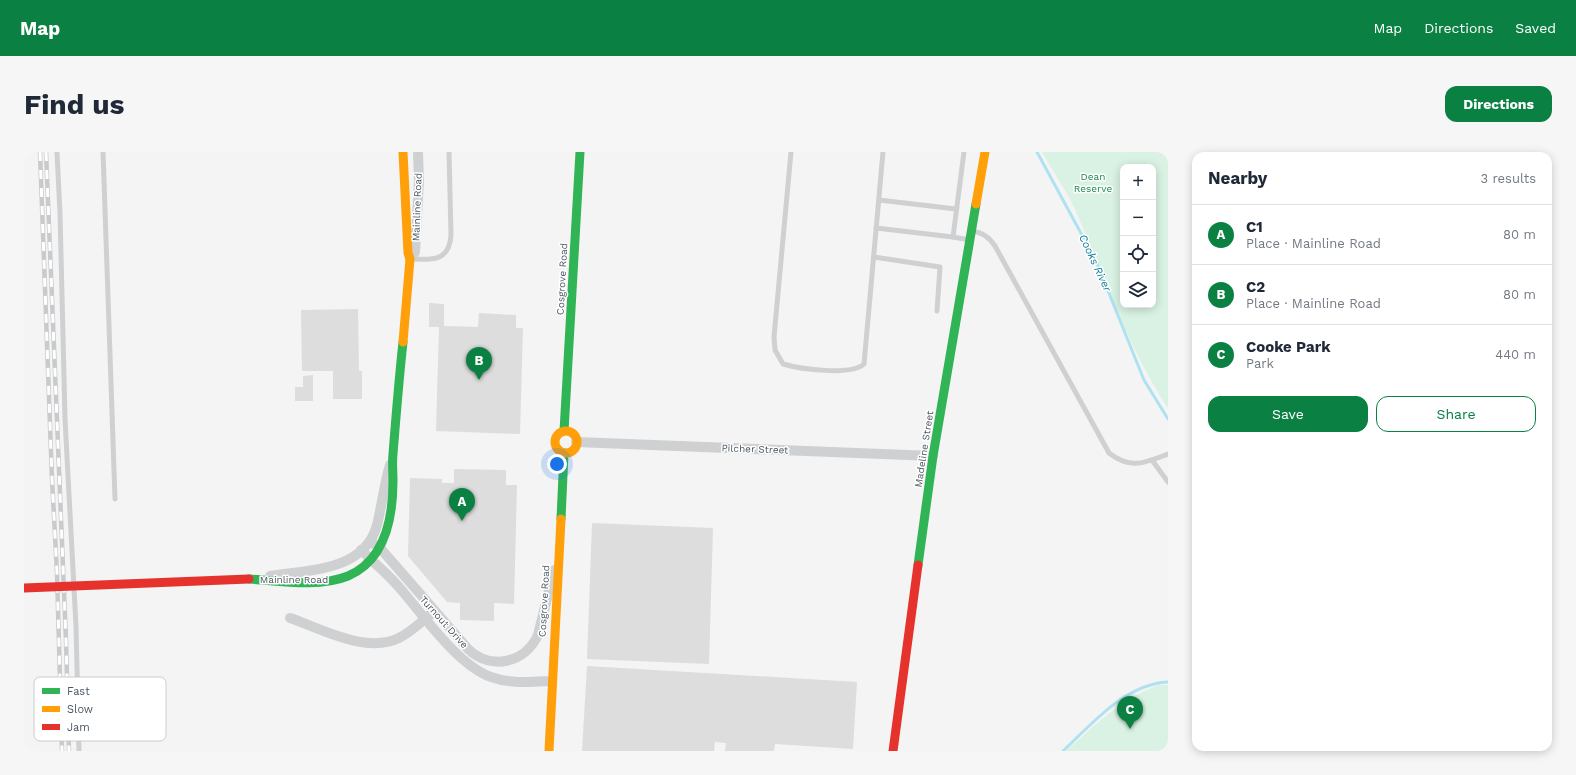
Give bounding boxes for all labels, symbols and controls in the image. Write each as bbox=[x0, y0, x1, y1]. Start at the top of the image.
text: Map bbox=[20, 17, 60, 40]
text: Map bbox=[1374, 20, 1402, 36]
text: Directions bbox=[1424, 20, 1493, 36]
text: Saved bbox=[1515, 20, 1556, 36]
button: Directions bbox=[1445, 86, 1552, 122]
text: Find us bbox=[24, 88, 124, 121]
map controls bbox=[1120, 164, 1156, 308]
button: + bbox=[1120, 164, 1156, 200]
text: Nearby bbox=[1208, 168, 1267, 188]
park label: Dean Reserve bbox=[1074, 171, 1112, 194]
text: 3 results bbox=[1481, 171, 1536, 186]
street label: Mainline Road bbox=[410, 173, 424, 241]
button: − bbox=[1120, 200, 1156, 236]
text: C1 bbox=[1246, 218, 1263, 236]
text: A bbox=[1217, 227, 1225, 242]
text: 80 m bbox=[1503, 227, 1536, 242]
water label: Cooks River bbox=[1076, 232, 1114, 294]
button: locate bbox=[1120, 236, 1156, 272]
text: Place · Mainline Road bbox=[1246, 236, 1381, 251]
street label: Cosgrove Road bbox=[555, 243, 569, 315]
button: layers bbox=[1120, 272, 1156, 308]
text: C2 bbox=[1246, 278, 1265, 296]
text: B bbox=[1217, 287, 1225, 302]
text: 80 m bbox=[1503, 287, 1536, 302]
text: Place · Mainline Road bbox=[1246, 296, 1381, 311]
text: Cooke Park bbox=[1246, 338, 1331, 356]
pin: B bbox=[466, 347, 492, 380]
text: C bbox=[1217, 347, 1225, 362]
text: 440 m bbox=[1495, 347, 1536, 362]
text: Park bbox=[1246, 356, 1274, 371]
button: Save bbox=[1208, 396, 1368, 432]
button: Share bbox=[1376, 396, 1536, 432]
street label: Madeline Street bbox=[913, 409, 936, 488]
street label: Pilcher Street bbox=[721, 442, 789, 456]
your location bbox=[547, 454, 567, 474]
pin: A bbox=[449, 488, 475, 521]
street label: Cosgrove Road bbox=[537, 565, 551, 637]
street label: Mainline Road bbox=[260, 574, 328, 585]
street label: Turnout Drive bbox=[418, 594, 470, 651]
legend bbox=[34, 677, 166, 741]
text: Fast bbox=[67, 685, 90, 698]
pin: C bbox=[1117, 696, 1143, 729]
text: Slow bbox=[67, 703, 93, 716]
text: Jam bbox=[67, 721, 90, 734]

